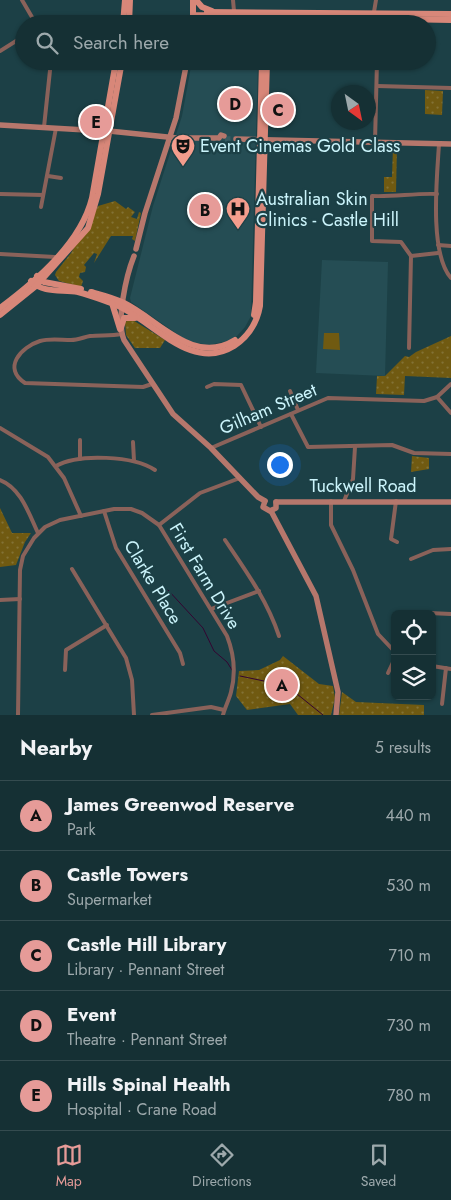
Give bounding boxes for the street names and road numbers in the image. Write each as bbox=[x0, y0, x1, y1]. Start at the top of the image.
street label: Gilham Street bbox=[215, 377, 321, 441]
street label: Tuckwell Road bbox=[310, 473, 416, 499]
street label: First Farm Drive bbox=[163, 518, 247, 634]
street label: Clarke Place bbox=[118, 535, 188, 629]

